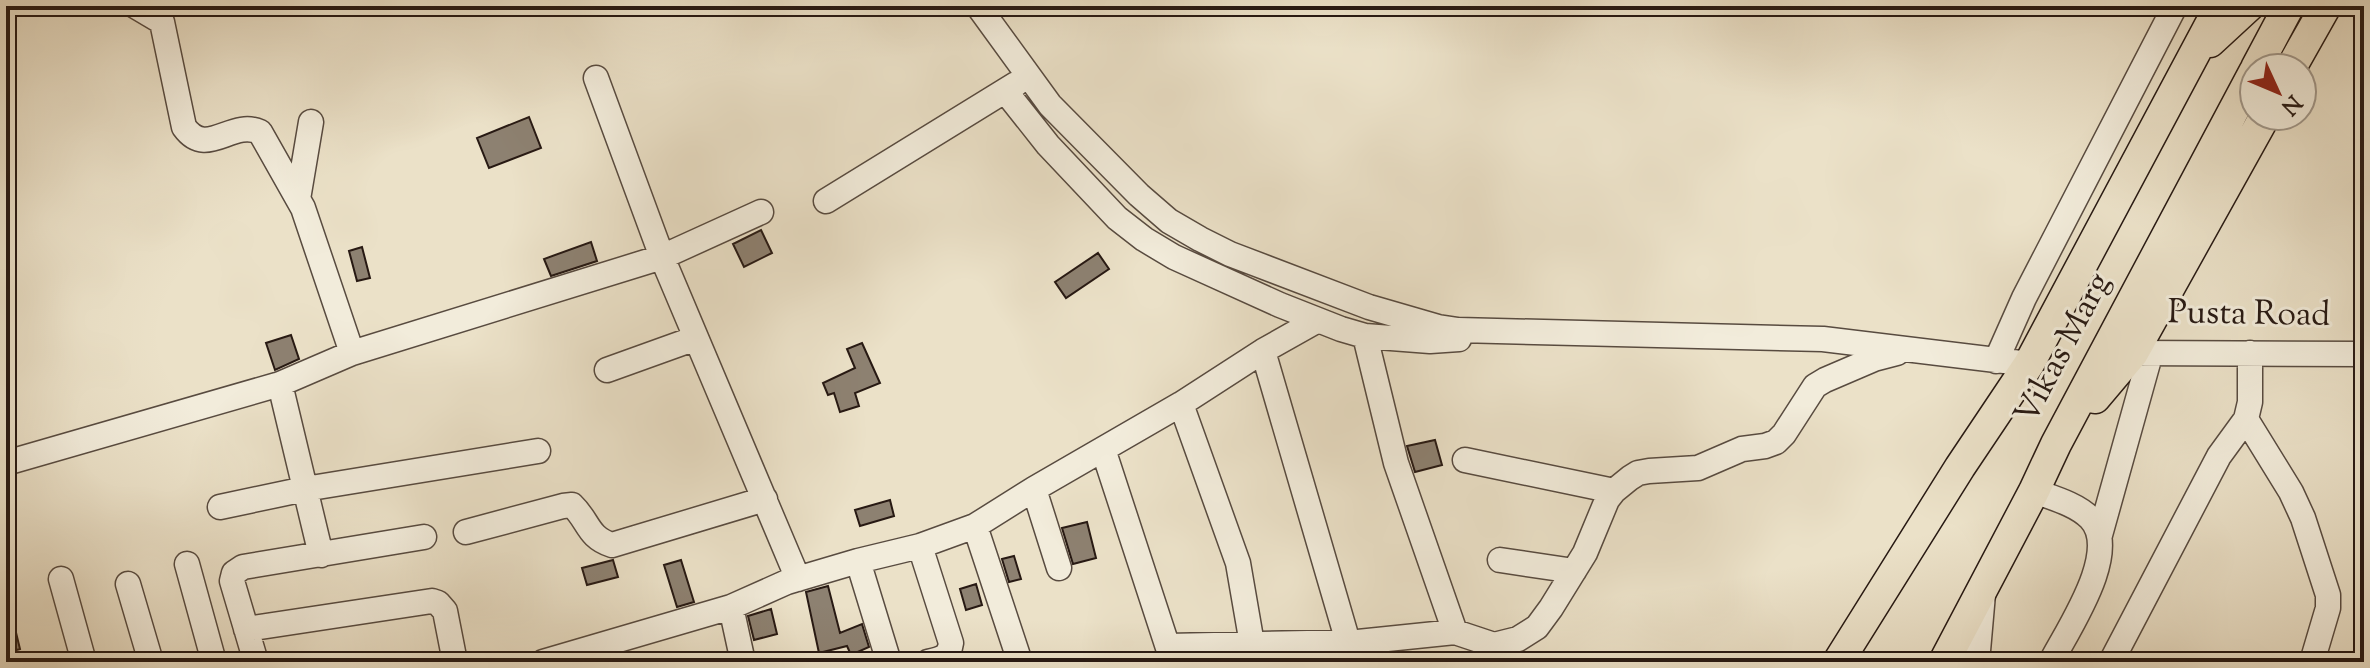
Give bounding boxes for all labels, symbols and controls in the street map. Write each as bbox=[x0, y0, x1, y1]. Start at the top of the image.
north arrow bbox=[2238, 52, 2318, 132]
text: N bbox=[2272, 86, 2308, 122]
street label: Vikas Marg bbox=[2003, 264, 2125, 434]
street label: Pusta Road bbox=[2167, 289, 2331, 341]

